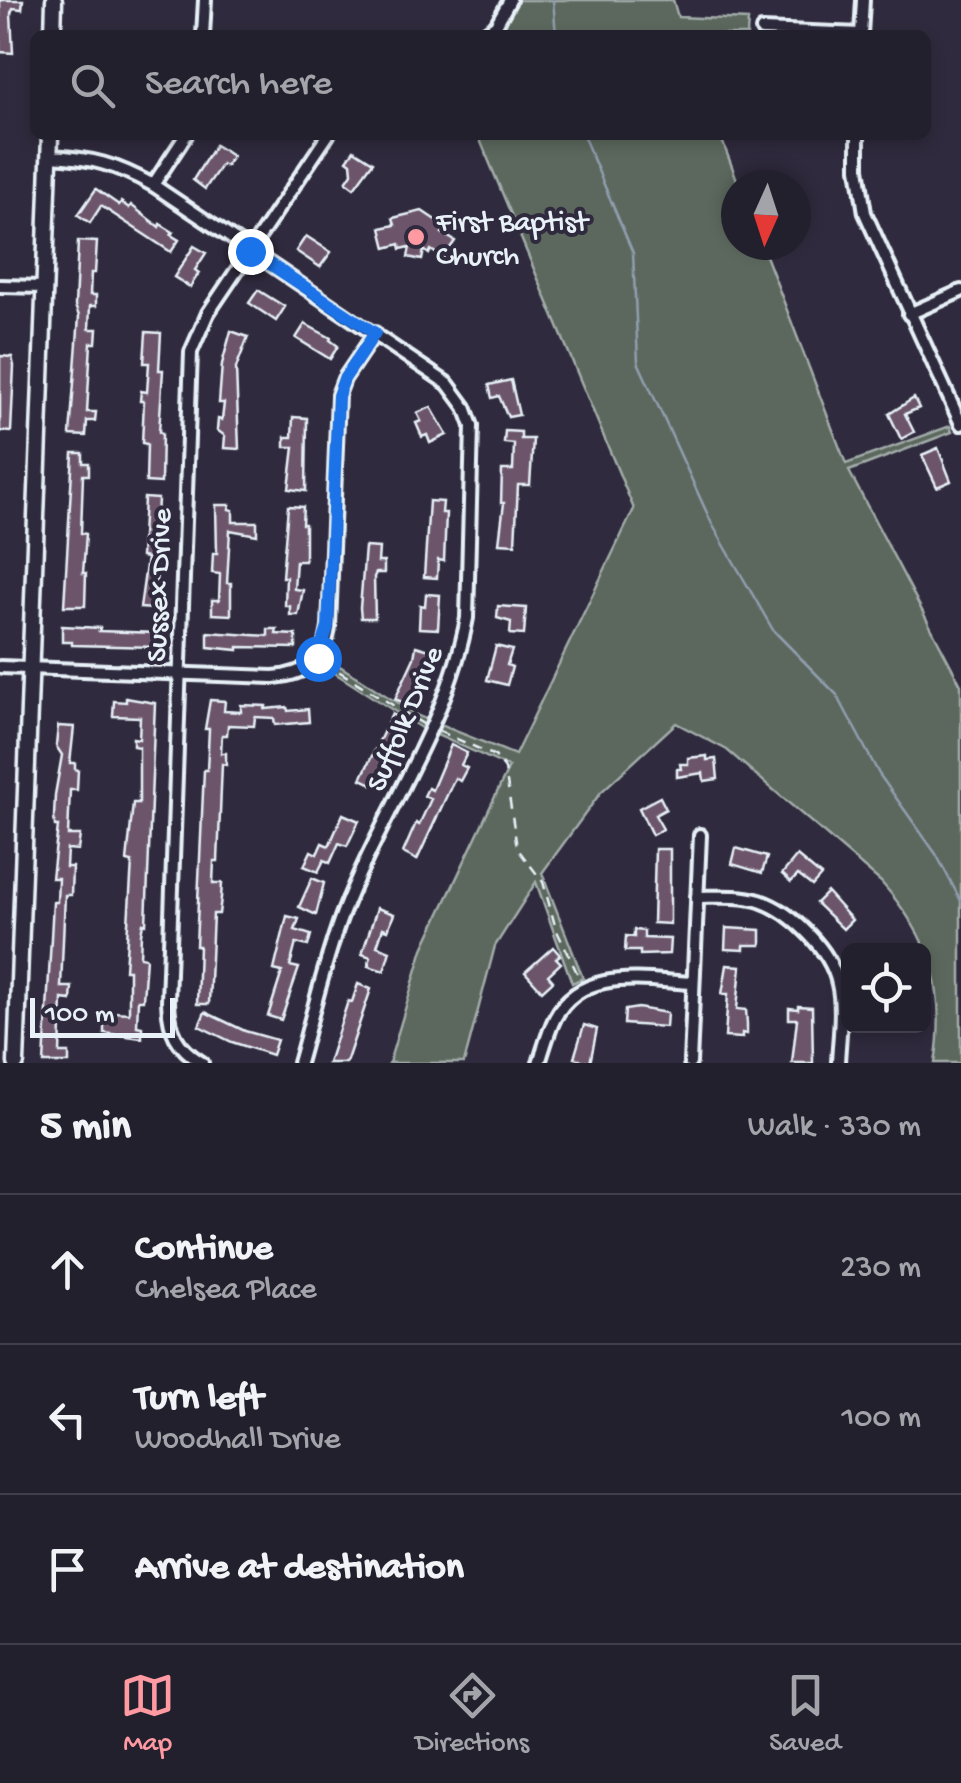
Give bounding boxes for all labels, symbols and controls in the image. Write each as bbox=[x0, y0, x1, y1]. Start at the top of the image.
search box bbox=[30, 30, 931, 140]
icon: search bbox=[65, 58, 120, 113]
text: Search here bbox=[145, 63, 332, 107]
north arrow bbox=[721, 170, 811, 260]
place label: First Baptist Church bbox=[435, 207, 590, 276]
marker: First Baptist Church bbox=[405, 226, 427, 248]
route end bbox=[228, 229, 274, 275]
street label: Sussex Drive bbox=[141, 507, 182, 663]
route start bbox=[296, 636, 342, 682]
street label: Suffolk Drive bbox=[361, 641, 454, 798]
map controls bbox=[841, 943, 931, 1033]
button: locate bbox=[841, 943, 931, 1033]
scale bar bbox=[30, 993, 175, 1038]
text: 100 m bbox=[45, 999, 115, 1032]
text: 5 min bbox=[40, 1104, 131, 1153]
text: Walk · 330 m bbox=[748, 1109, 921, 1147]
text: Continue bbox=[135, 1228, 273, 1272]
icon: ahead bbox=[40, 1242, 95, 1297]
text: 230 m bbox=[840, 1250, 921, 1288]
text: Chelsea Place bbox=[135, 1272, 317, 1310]
text: Turn left bbox=[135, 1378, 263, 1422]
icon: left bbox=[40, 1392, 95, 1447]
text: 100 m bbox=[841, 1400, 921, 1438]
text: Woodhall Drive bbox=[135, 1422, 341, 1460]
icon: arrive bbox=[40, 1542, 95, 1597]
text: Arrive at destination bbox=[135, 1547, 464, 1591]
tab: Map bbox=[120, 1668, 175, 1761]
tab: Directions bbox=[415, 1668, 529, 1761]
tab: Saved bbox=[769, 1668, 841, 1761]

